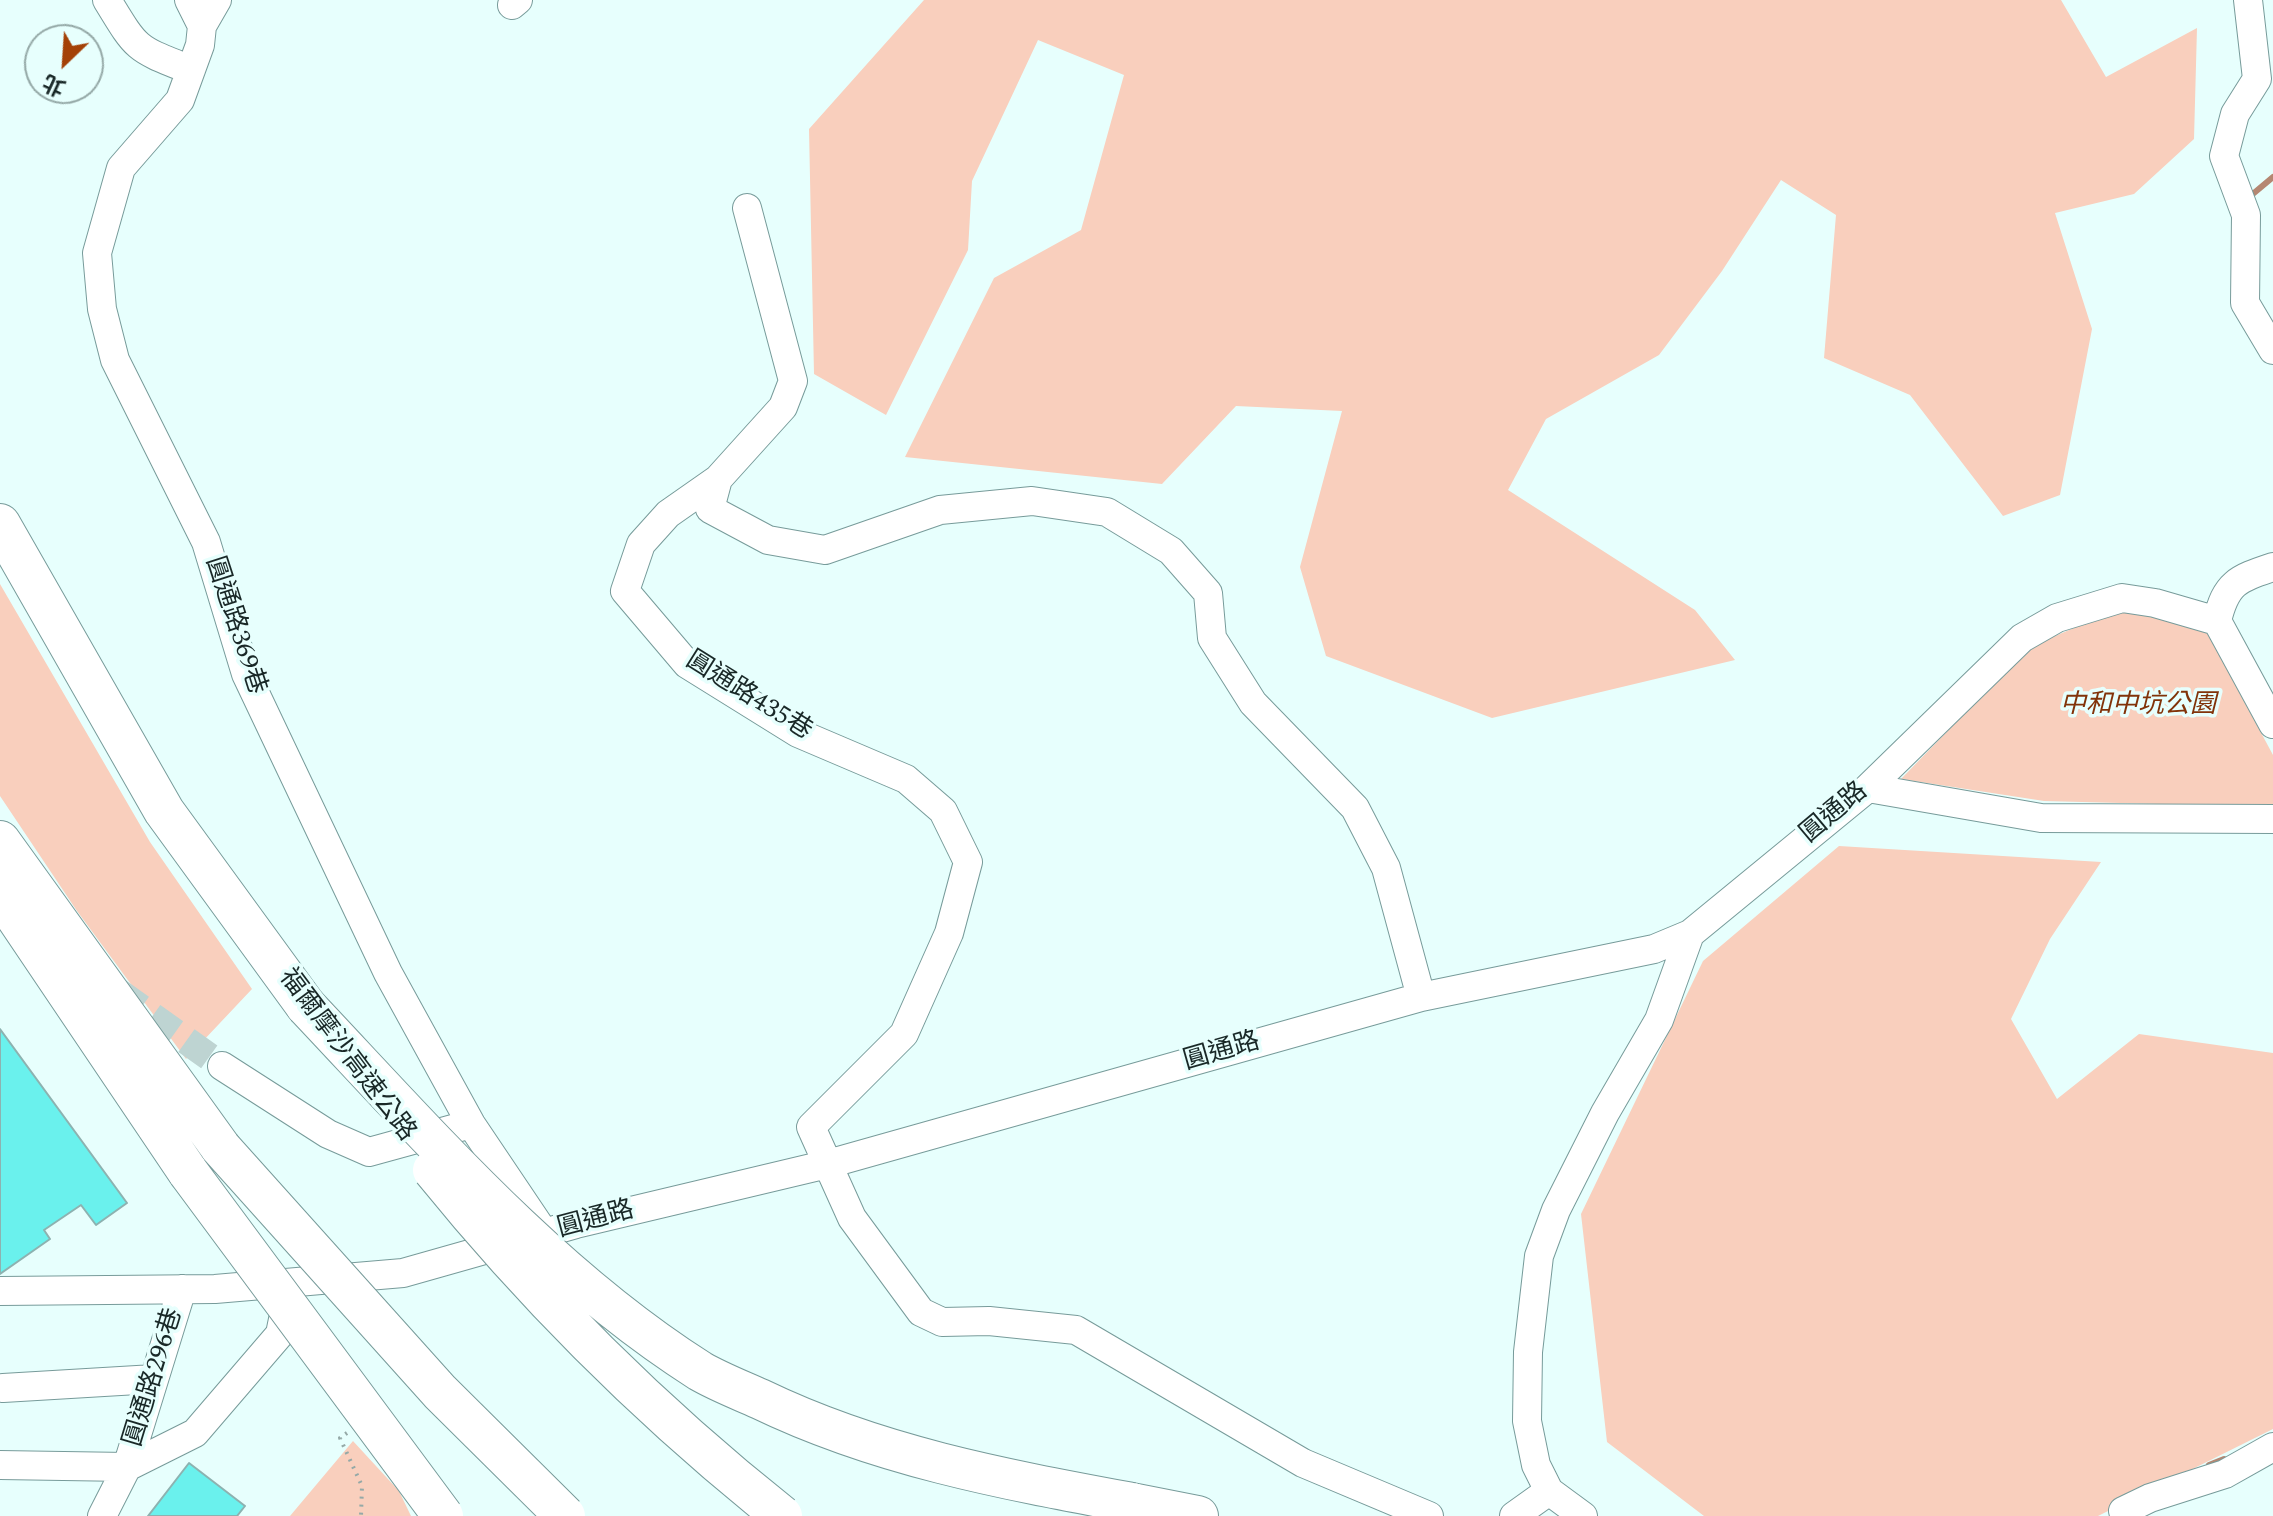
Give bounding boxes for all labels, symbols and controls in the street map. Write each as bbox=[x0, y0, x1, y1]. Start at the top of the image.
north arrow bbox=[24, 24, 104, 104]
text: 北 bbox=[38, 65, 71, 104]
street label: 圓通路369巷 bbox=[197, 553, 271, 699]
street label: 圓通路435巷 bbox=[679, 646, 817, 748]
park label: 中和中坑公園 bbox=[2060, 691, 2216, 723]
street label: 圓通路 bbox=[1795, 777, 1875, 851]
street label: 福爾摩沙高速公路 bbox=[271, 964, 421, 1148]
street label: 圓通路 bbox=[1180, 1027, 1264, 1079]
street label: 圓通路 bbox=[554, 1196, 638, 1246]
street label: 圓通路296巷 bbox=[119, 1305, 191, 1451]

